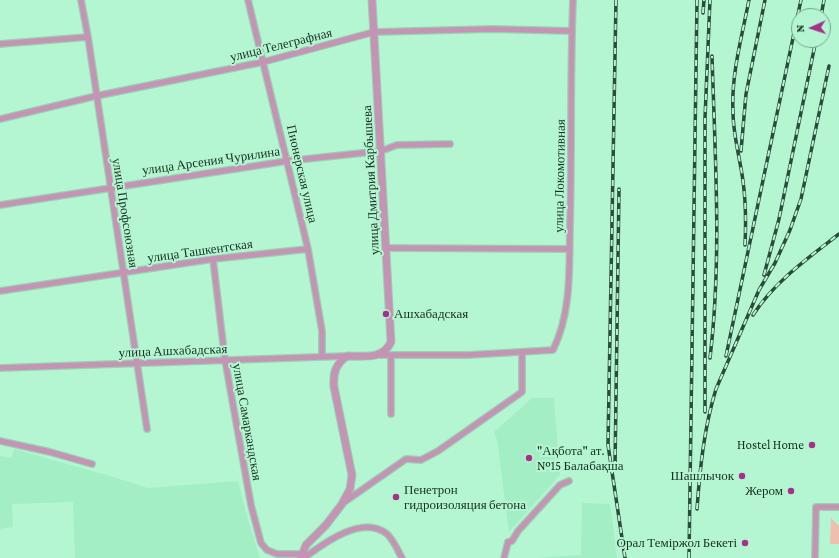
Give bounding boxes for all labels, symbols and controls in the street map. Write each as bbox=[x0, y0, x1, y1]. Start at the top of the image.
north arrow bbox=[791, 8, 831, 48]
street label: улица Телеграфная bbox=[228, 25, 334, 65]
text: N bbox=[794, 25, 806, 33]
street label: улица Дмитрия Карбышева bbox=[359, 105, 383, 255]
street label: улица Локомотивная bbox=[551, 119, 569, 233]
street label: Пионерская улица bbox=[283, 123, 321, 225]
street label: улица Арсения Чурилина bbox=[141, 144, 281, 178]
street label: улица Профсоюзная bbox=[109, 157, 141, 269]
street label: улица Ташкентская bbox=[146, 236, 254, 266]
place label: Ашхабадская bbox=[394, 306, 468, 322]
marker: Ашхабадская bbox=[381, 309, 391, 319]
street label: улица Ашхабадская bbox=[118, 341, 228, 361]
street label: улица Самаркандская bbox=[229, 362, 265, 482]
place label: Hostel Home bbox=[737, 437, 804, 453]
marker: Hostel Home bbox=[807, 440, 817, 450]
place label: "Ақбота" ат. №15 Балабақша bbox=[537, 443, 624, 474]
marker: "Ақбота" ат. №15 Балабақша bbox=[524, 453, 534, 463]
place label: Шашлычок bbox=[671, 468, 734, 484]
marker: Шашлычок bbox=[737, 471, 747, 481]
place label: Пенетрон гидроизоляция бетона bbox=[404, 482, 526, 513]
place label: Жером bbox=[745, 483, 783, 499]
marker: Жером bbox=[786, 486, 796, 496]
marker: Пенетрон гидроизоляция бетона bbox=[391, 492, 401, 502]
place label: Орал Теміржол Бекеті bbox=[617, 535, 737, 551]
marker: Орал Теміржол Бекеті bbox=[740, 538, 750, 548]

